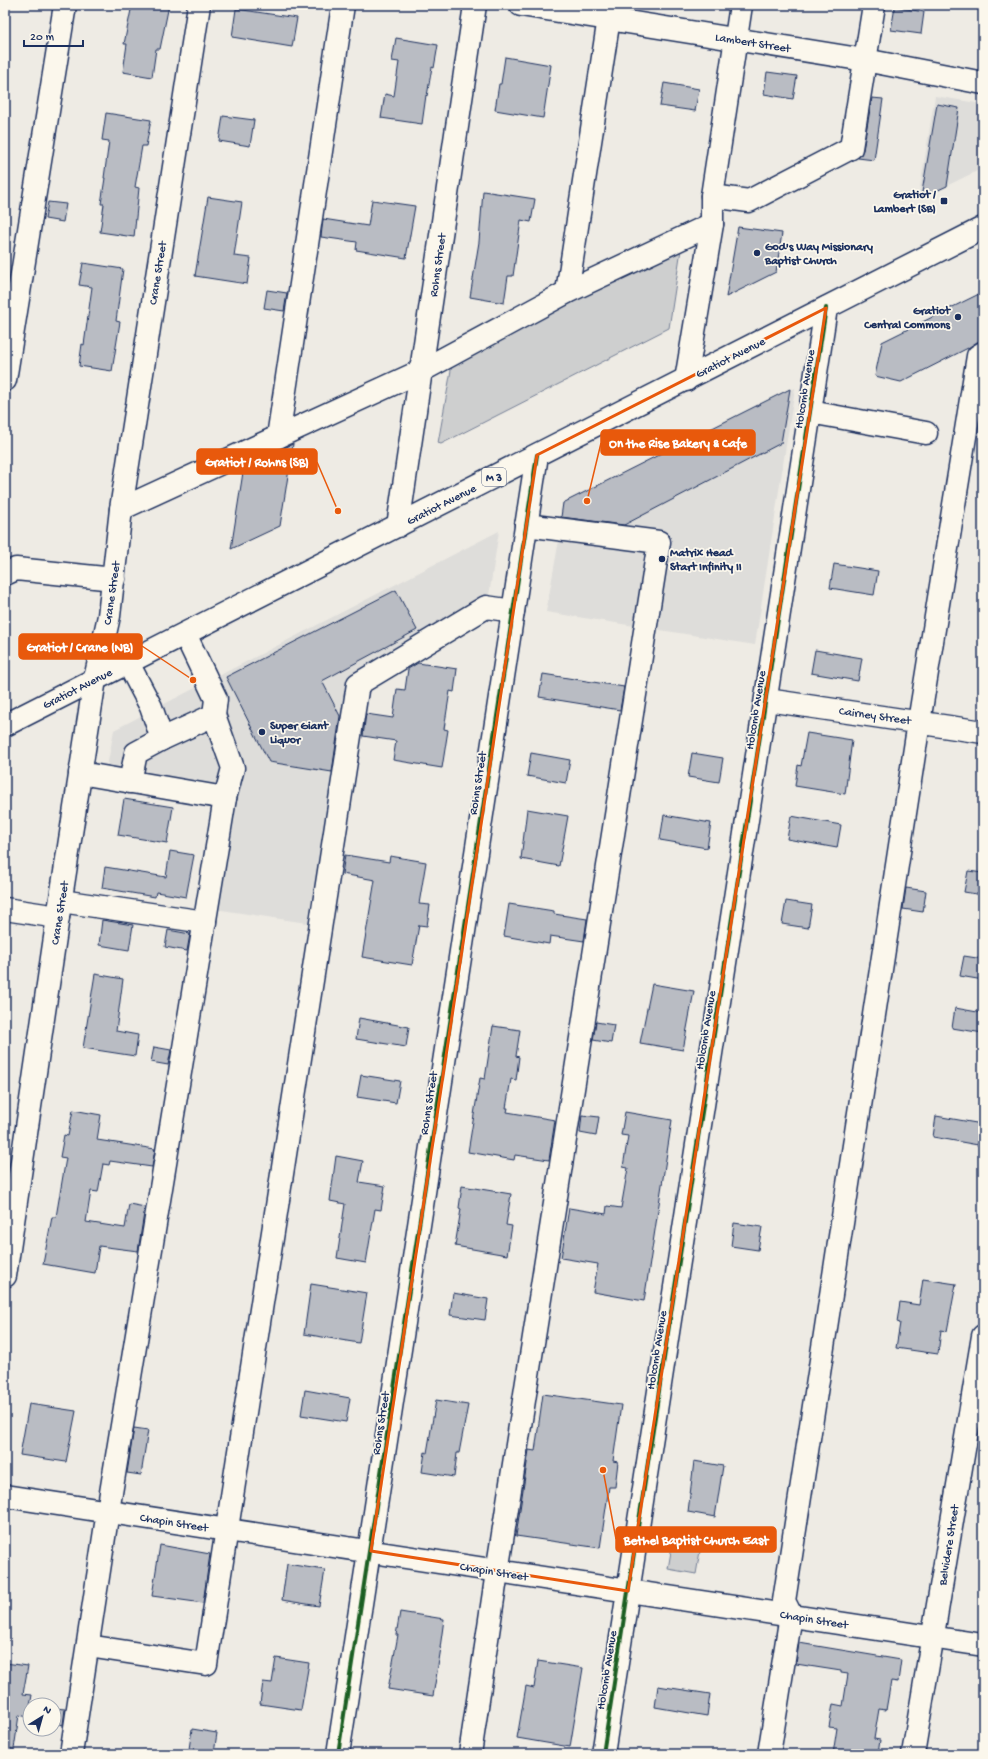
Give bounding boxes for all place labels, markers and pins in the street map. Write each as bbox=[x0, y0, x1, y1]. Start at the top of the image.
place label: Gratiot / Lambert (SB) bbox=[873, 189, 937, 217]
marker: Gratiot / Lambert (SB) bbox=[939, 196, 949, 206]
place label: God's Way Missionary Baptist Church bbox=[764, 241, 873, 269]
marker: God's Way Missionary Baptist Church bbox=[752, 248, 762, 258]
place label: Gratiot Central Commons bbox=[863, 305, 951, 333]
marker: Gratiot Central Commons bbox=[953, 312, 963, 322]
callout: On the Rise Bakery & Cafe bbox=[601, 430, 755, 455]
callout: Gratiot / Rohns (SB) bbox=[197, 449, 317, 474]
place label: Matrix Head Start Infinity II bbox=[670, 547, 742, 575]
marker: Matrix Head Start Infinity II bbox=[657, 554, 667, 564]
callout: Gratiot / Crane (NB) bbox=[19, 634, 142, 659]
place label: Super Giant Liquor bbox=[270, 720, 329, 748]
marker: Super Giant Liquor bbox=[257, 727, 267, 737]
callout: Bethel Baptist Church East bbox=[616, 1527, 776, 1552]

